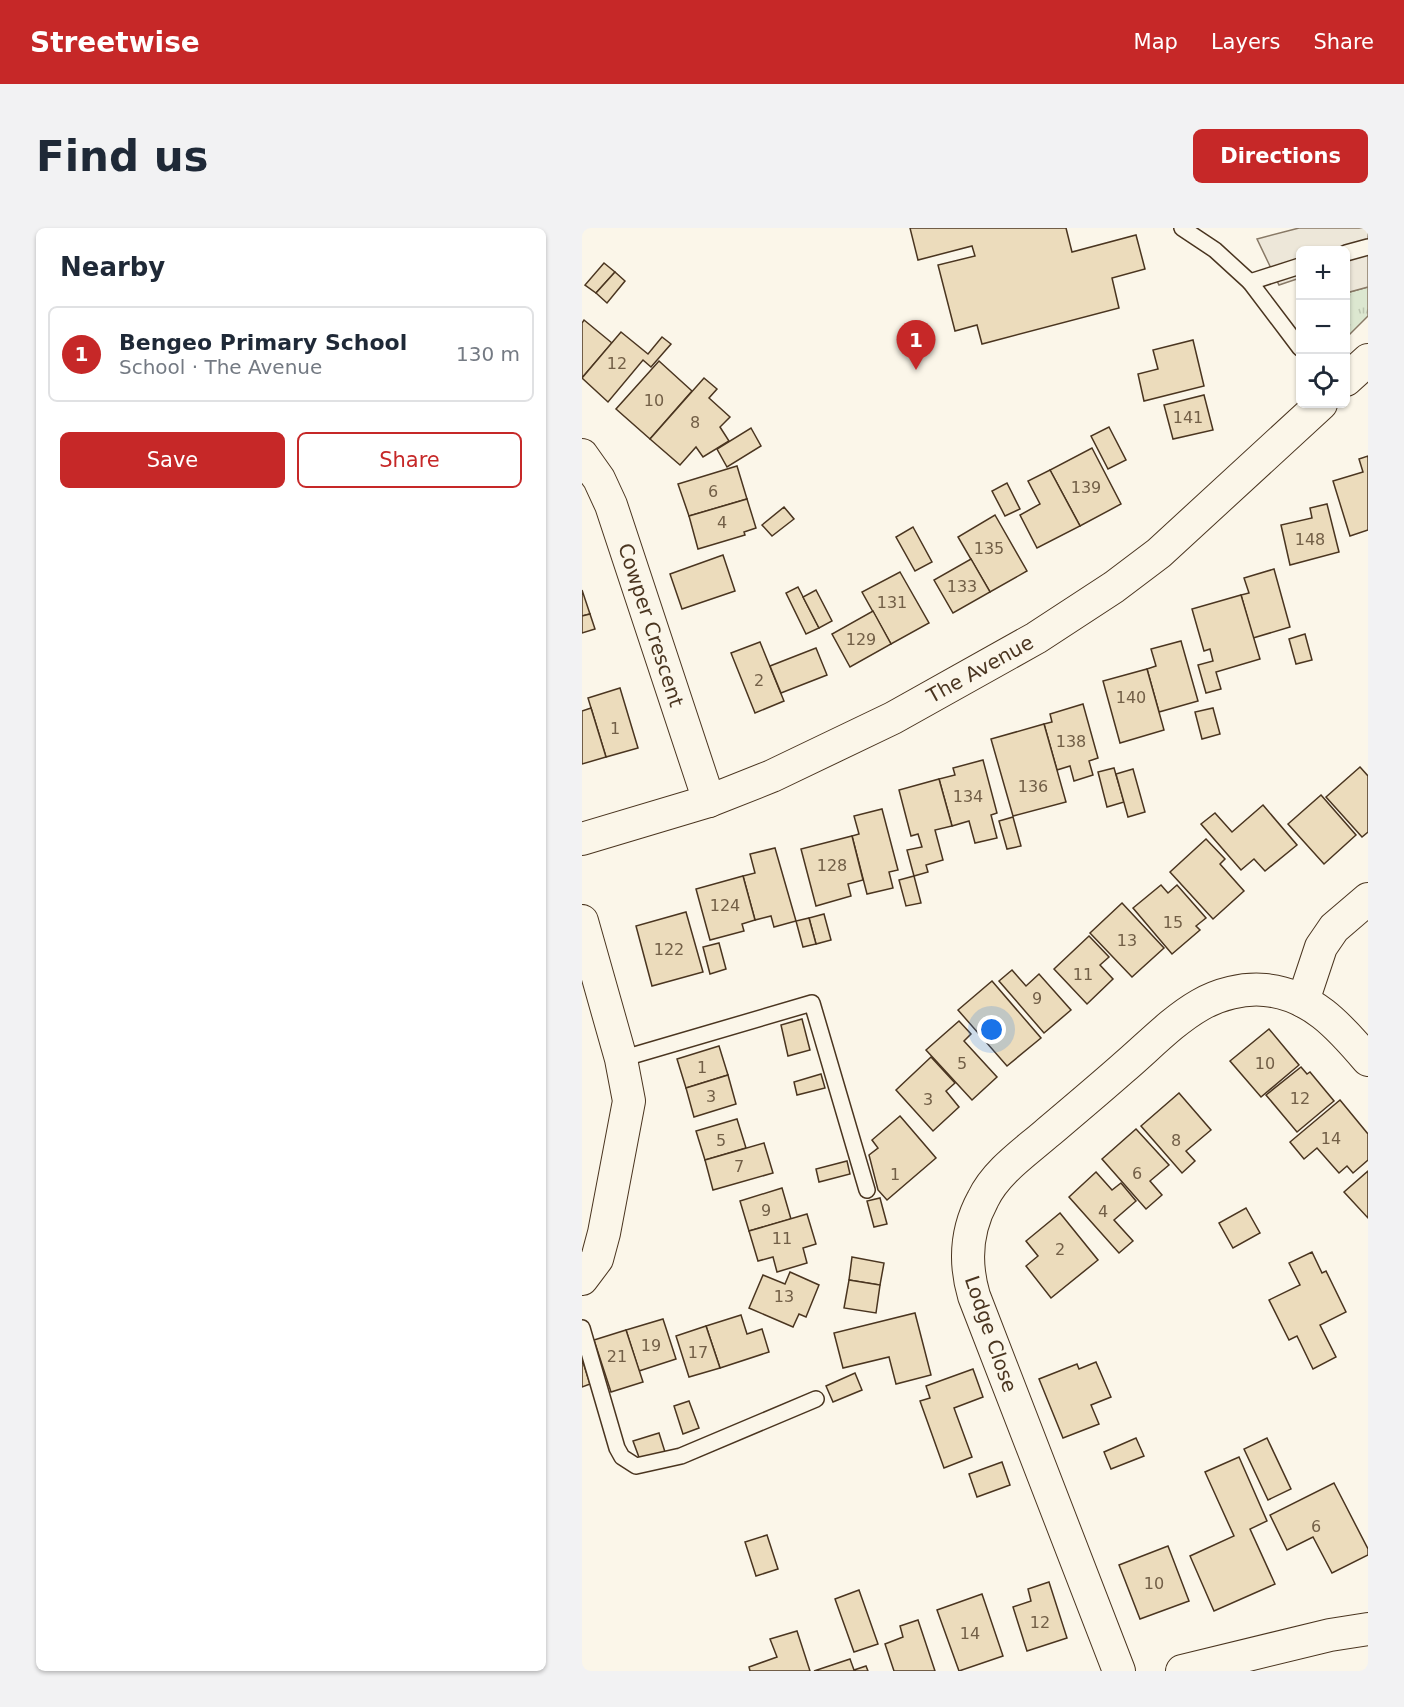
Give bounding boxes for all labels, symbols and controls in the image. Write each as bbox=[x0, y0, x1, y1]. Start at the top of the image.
text: Streetwise bbox=[30, 26, 200, 59]
text: Map bbox=[1134, 30, 1178, 54]
text: Layers bbox=[1211, 30, 1280, 54]
text: Share bbox=[1313, 30, 1374, 54]
button: Directions bbox=[1193, 129, 1368, 183]
text: Find us bbox=[36, 132, 209, 181]
map controls bbox=[1296, 246, 1350, 408]
button: + bbox=[1296, 246, 1350, 300]
text: Nearby bbox=[60, 252, 165, 282]
button: − bbox=[1296, 300, 1350, 354]
pin: 1 bbox=[896, 320, 936, 370]
text: Bengeo Primary School bbox=[119, 330, 407, 355]
text: 1 bbox=[75, 342, 88, 366]
text: 130 m bbox=[456, 342, 520, 366]
house number: 12 bbox=[607, 354, 627, 373]
button: locate bbox=[1296, 354, 1350, 408]
text: School · The Avenue bbox=[119, 355, 322, 379]
house number: 10 bbox=[644, 391, 664, 410]
house number: 141 bbox=[1173, 408, 1203, 427]
house number: 8 bbox=[690, 413, 700, 432]
button: Save bbox=[60, 432, 285, 488]
button: Share bbox=[297, 432, 522, 488]
house number: 139 bbox=[1071, 478, 1101, 497]
house number: 6 bbox=[708, 482, 718, 501]
house number: 4 bbox=[717, 513, 727, 532]
house number: 148 bbox=[1295, 530, 1325, 549]
house number: 135 bbox=[974, 539, 1004, 558]
street label: Cowper Crescent bbox=[613, 540, 689, 710]
house number: 133 bbox=[947, 577, 977, 596]
house number: 131 bbox=[877, 593, 907, 612]
house number: 129 bbox=[846, 630, 876, 649]
street label: The Avenue bbox=[922, 630, 1037, 709]
house number: 2 bbox=[754, 671, 764, 690]
house number: 140 bbox=[1116, 688, 1146, 707]
house number: 1 bbox=[610, 719, 620, 738]
house number: 138 bbox=[1056, 732, 1086, 751]
house number: 136 bbox=[1018, 777, 1048, 796]
house number: 134 bbox=[953, 787, 983, 806]
house number: 128 bbox=[817, 856, 847, 875]
house number: 124 bbox=[710, 896, 740, 915]
house number: 15 bbox=[1163, 913, 1183, 932]
house number: 13 bbox=[1117, 931, 1137, 950]
house number: 122 bbox=[654, 940, 684, 959]
house number: 11 bbox=[1073, 965, 1093, 984]
house number: 9 bbox=[1032, 989, 1042, 1008]
your location bbox=[977, 1015, 1006, 1044]
house number: 5 bbox=[957, 1054, 967, 1073]
house number: 10 bbox=[1255, 1054, 1275, 1073]
house number: 1 bbox=[697, 1058, 707, 1077]
house number: 3 bbox=[706, 1087, 716, 1106]
house number: 12 bbox=[1290, 1089, 1310, 1108]
house number: 3 bbox=[923, 1090, 933, 1109]
house number: 14 bbox=[1321, 1129, 1341, 1148]
house number: 5 bbox=[716, 1131, 726, 1150]
house number: 8 bbox=[1171, 1131, 1181, 1150]
house number: 7 bbox=[734, 1157, 744, 1176]
house number: 6 bbox=[1132, 1164, 1142, 1183]
house number: 1 bbox=[890, 1165, 900, 1184]
house number: 9 bbox=[761, 1201, 771, 1220]
house number: 4 bbox=[1098, 1202, 1108, 1221]
house number: 11 bbox=[772, 1229, 792, 1248]
house number: 2 bbox=[1055, 1240, 1065, 1259]
street label: Lodge Close bbox=[960, 1273, 1022, 1395]
house number: 13 bbox=[774, 1287, 794, 1306]
house number: 19 bbox=[641, 1336, 661, 1355]
house number: 17 bbox=[688, 1343, 708, 1362]
house number: 21 bbox=[607, 1347, 627, 1366]
house number: 6 bbox=[1311, 1517, 1321, 1536]
house number: 10 bbox=[1144, 1574, 1164, 1593]
house number: 12 bbox=[1030, 1613, 1050, 1632]
house number: 14 bbox=[960, 1624, 980, 1643]

